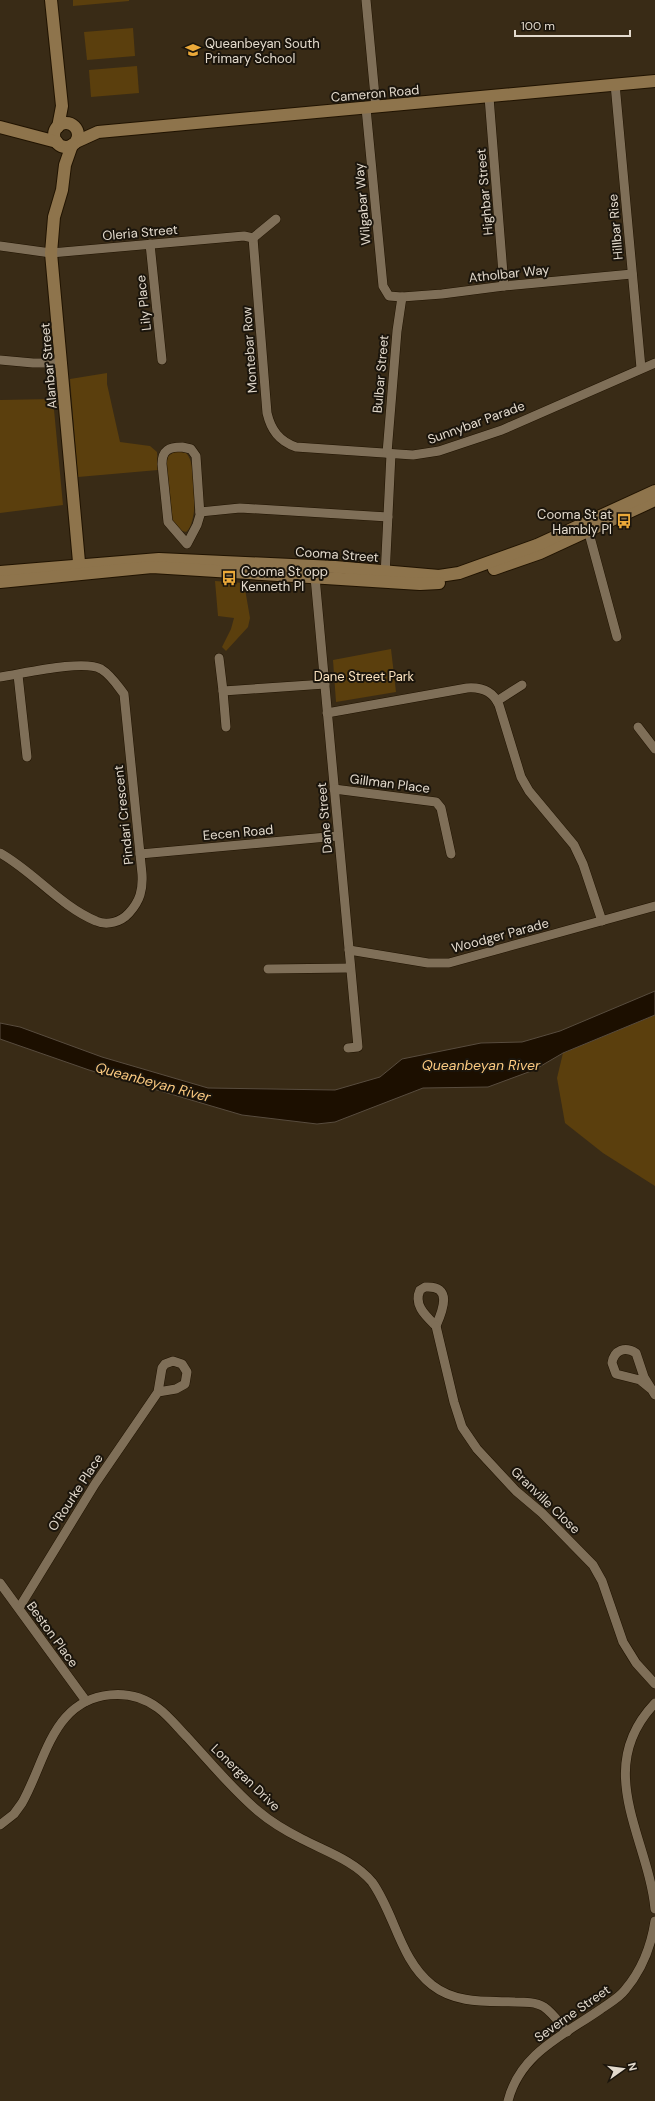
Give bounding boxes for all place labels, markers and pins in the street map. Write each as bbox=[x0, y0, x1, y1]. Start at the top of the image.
place label: Queanbeyan South Primary School bbox=[205, 35, 320, 67]
school or university icon: Queanbeyan South Primary School bbox=[184, 41, 202, 59]
place label: Cooma St at Hambly Pl bbox=[537, 506, 612, 538]
bus stop icon: Cooma St at Hambly Pl bbox=[615, 512, 633, 530]
place label: Cooma St opp Kenneth Pl bbox=[241, 563, 328, 595]
bus stop icon: Cooma St opp Kenneth Pl bbox=[220, 569, 238, 587]

